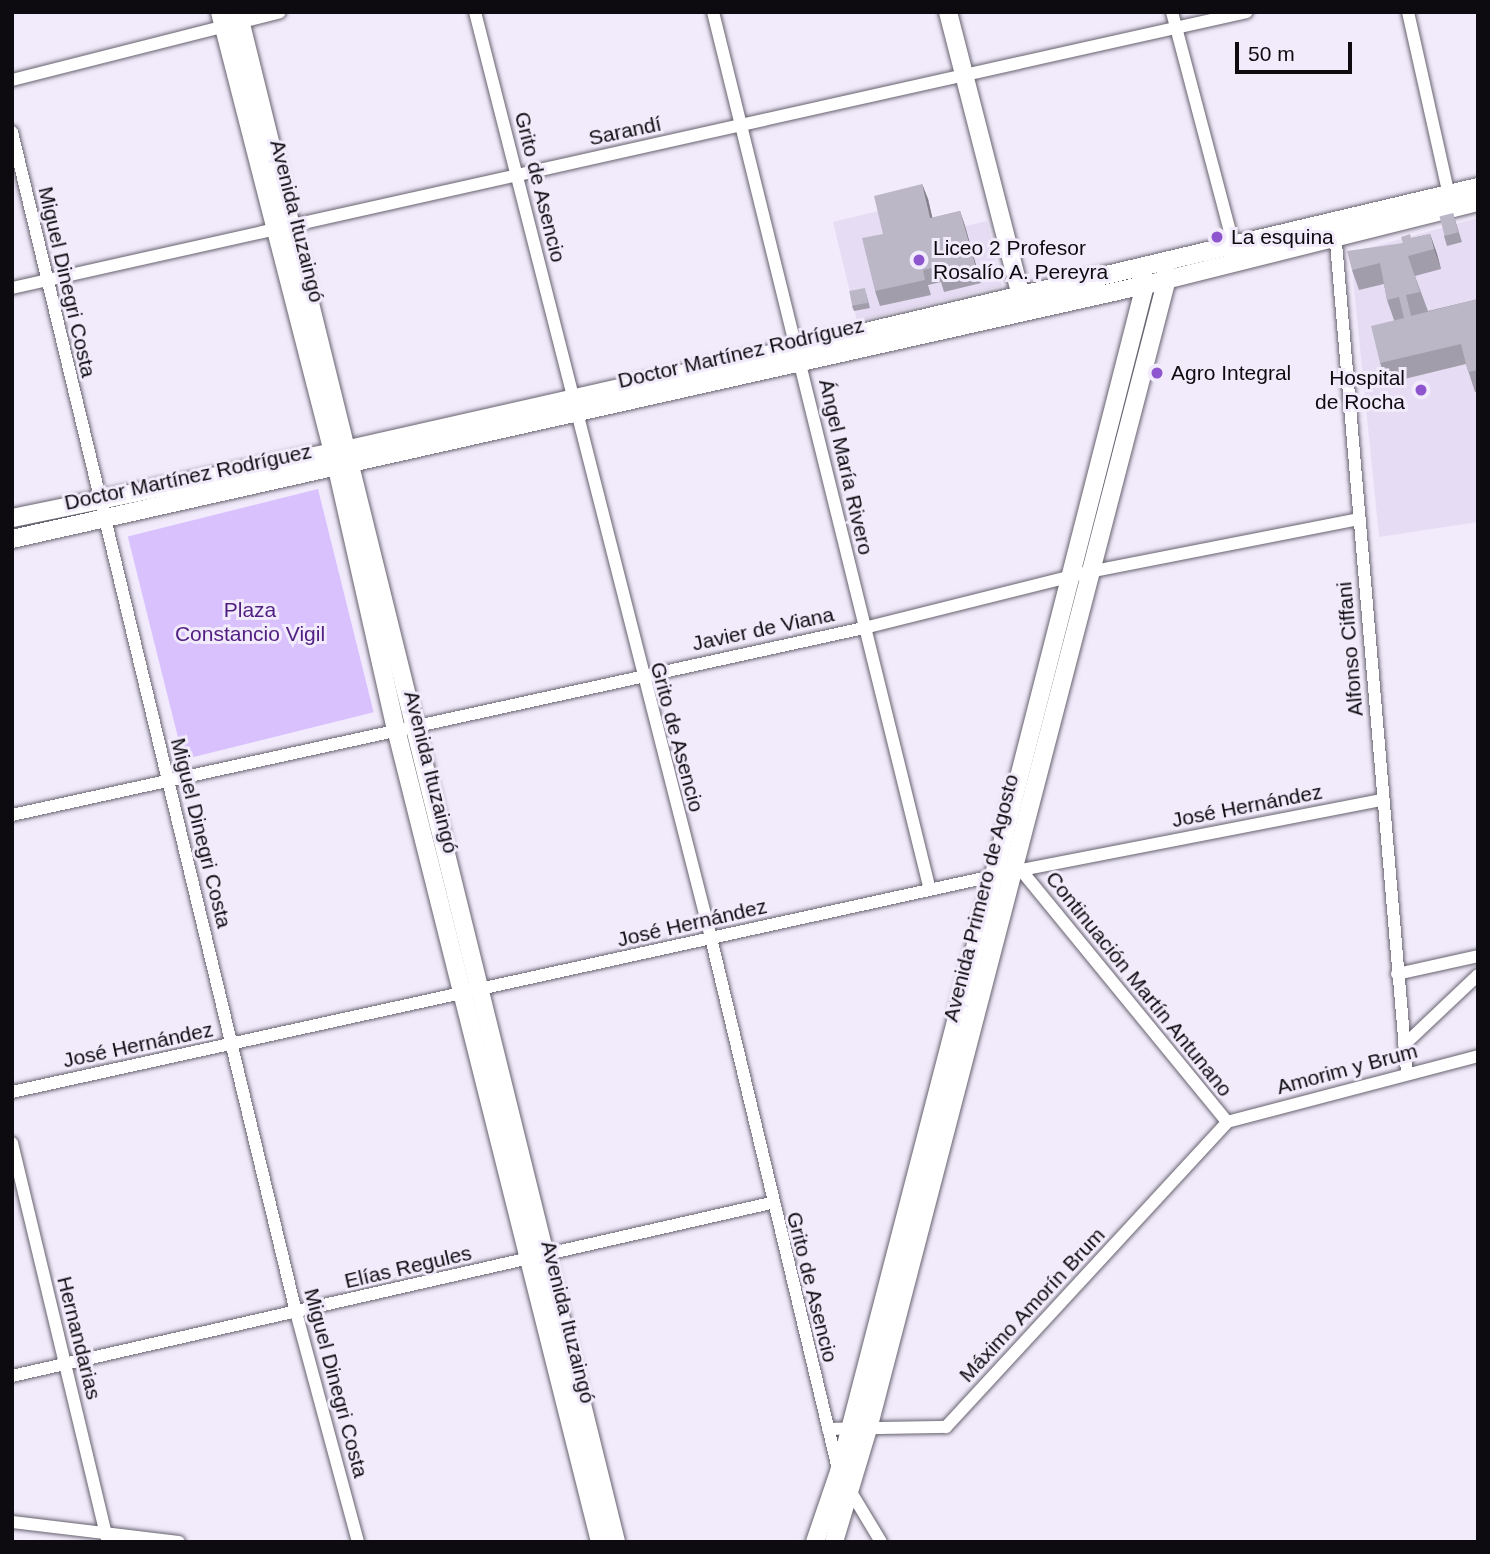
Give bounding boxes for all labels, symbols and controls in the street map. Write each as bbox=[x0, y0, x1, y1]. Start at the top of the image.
scale bar bbox=[1238, 28, 1355, 72]
text: 50 m bbox=[1248, 42, 1295, 65]
street label: Grito de Asencio bbox=[509, 109, 571, 265]
street label: Sarandí bbox=[586, 111, 664, 151]
street label: Avenida Ituzaingó bbox=[265, 137, 329, 305]
street label: Miguel Dinegri Costa bbox=[33, 184, 101, 380]
place label: La esquina bbox=[1231, 224, 1334, 250]
marker: La esquina bbox=[1209, 229, 1225, 245]
place label: Liceo 2 Profesor Rosalío A. Pereyra bbox=[933, 235, 1109, 285]
marker: Liceo 2 Profesor Rosalío A. Pereyra bbox=[911, 252, 927, 268]
street label: Doctor Martínez Rodríguez bbox=[615, 312, 867, 394]
place label: Agro Integral bbox=[1171, 360, 1291, 386]
marker: Agro Integral bbox=[1149, 365, 1165, 381]
place label: Hospital de Rocha bbox=[1315, 365, 1405, 415]
street label: Ángel María Rivero bbox=[814, 377, 878, 557]
marker: Hospital de Rocha bbox=[1411, 380, 1431, 400]
street label: Doctor Martínez Rodríguez bbox=[62, 438, 314, 516]
street label: Alfonso Ciffani bbox=[1332, 581, 1368, 717]
park label: Plaza Constancio Vigil bbox=[175, 597, 325, 647]
street label: Javier de Viana bbox=[690, 602, 836, 656]
street label: Grito de Asencio bbox=[645, 659, 709, 815]
street label: Avenida Ituzaingó bbox=[399, 688, 463, 856]
street label: Miguel Dinegri Costa bbox=[165, 735, 237, 931]
street label: Avenida Primero de Agosto bbox=[938, 771, 1024, 1025]
street label: José Hernández bbox=[1170, 779, 1324, 833]
street label: Continuación Martín Antunano bbox=[1040, 866, 1238, 1102]
street label: José Hernández bbox=[615, 894, 769, 952]
street label: José Hernández bbox=[61, 1017, 215, 1073]
street label: Amorim y Brum bbox=[1274, 1038, 1420, 1100]
street label: Grito de Asencio bbox=[781, 1209, 843, 1365]
street label: Máximo Amorín Brum bbox=[954, 1222, 1110, 1388]
street label: Avenida Ituzaingó bbox=[536, 1238, 600, 1406]
street label: Elías Regules bbox=[342, 1240, 474, 1294]
street label: Hernandarias bbox=[52, 1274, 106, 1402]
street label: Miguel Dinegri Costa bbox=[299, 1286, 373, 1480]

